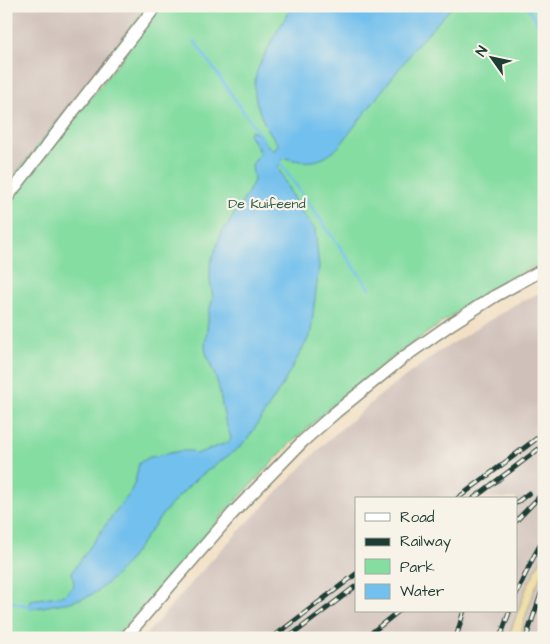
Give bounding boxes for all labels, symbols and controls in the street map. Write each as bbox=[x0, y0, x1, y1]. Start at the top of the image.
north arrow bbox=[468, 32, 518, 82]
text: N bbox=[471, 42, 493, 61]
park label: De Kuifeend bbox=[228, 194, 306, 214]
legend bbox=[355, 497, 518, 612]
text: Road bbox=[400, 507, 435, 528]
text: Railway bbox=[400, 531, 451, 553]
text: Park bbox=[400, 557, 435, 578]
text: Water bbox=[400, 581, 444, 602]

